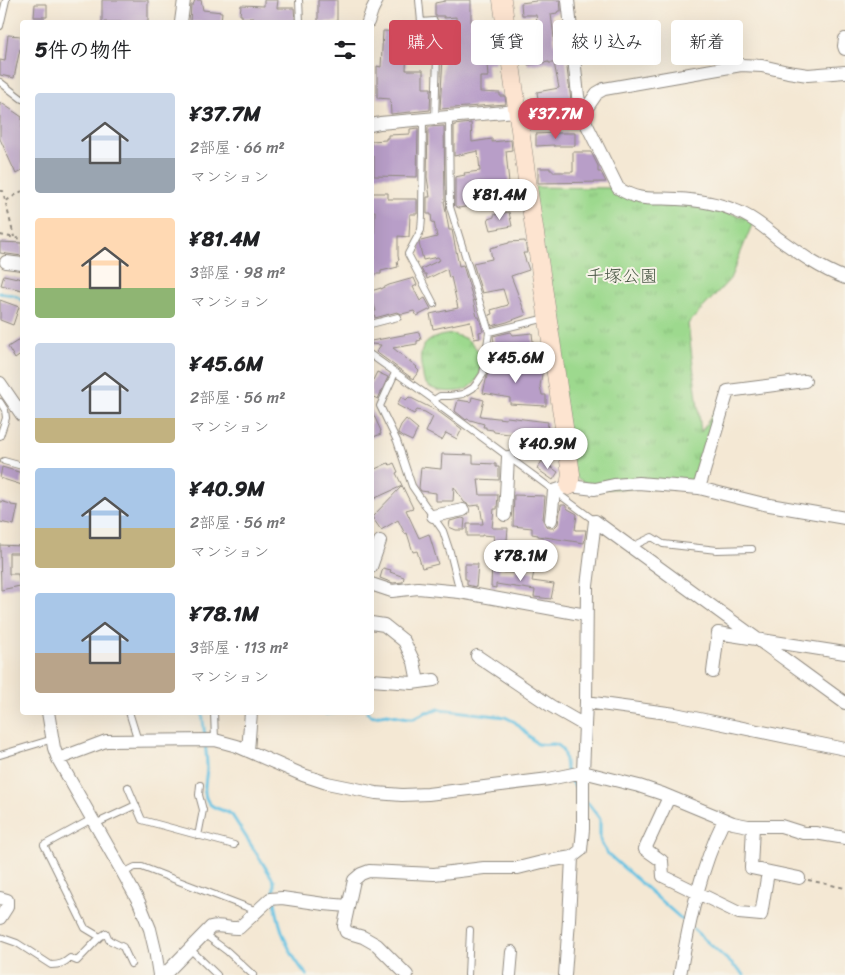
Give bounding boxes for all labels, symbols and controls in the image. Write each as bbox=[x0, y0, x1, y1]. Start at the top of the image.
chip: 購入 bbox=[389, 20, 461, 65]
chip: 賃貸 bbox=[471, 20, 543, 65]
chip: 絞り込み bbox=[553, 20, 661, 65]
chip: 新着 bbox=[671, 20, 743, 65]
text: 5件の物件 bbox=[35, 31, 132, 69]
icon: filters bbox=[331, 36, 359, 64]
text: ¥37.7M bbox=[190, 95, 261, 133]
pin: ¥37.7M bbox=[515, 98, 597, 140]
text: ¥37.7M bbox=[529, 99, 583, 128]
icon: home bbox=[75, 113, 135, 173]
text: 2部屋 · 66 m² bbox=[190, 133, 285, 162]
text: マンション bbox=[190, 162, 269, 191]
pin: ¥81.4M bbox=[459, 178, 541, 221]
text: ¥81.4M bbox=[473, 180, 527, 209]
text: ¥81.4M bbox=[190, 220, 260, 258]
icon: home bbox=[75, 238, 135, 298]
text: 3部屋 · 98 m² bbox=[190, 258, 286, 287]
park label: 千塚公園 bbox=[586, 260, 658, 292]
text: マンション bbox=[190, 287, 269, 316]
pin: ¥45.6M bbox=[475, 342, 557, 384]
text: ¥45.6M bbox=[488, 343, 544, 372]
text: ¥45.6M bbox=[190, 345, 263, 383]
icon: home bbox=[75, 363, 135, 423]
text: 2部屋 · 56 m² bbox=[190, 383, 285, 412]
text: マンション bbox=[190, 412, 269, 441]
pin: ¥40.9M bbox=[507, 428, 589, 470]
text: ¥40.9M bbox=[520, 429, 576, 458]
text: ¥40.9M bbox=[190, 470, 264, 508]
icon: home bbox=[75, 488, 135, 548]
text: 2部屋 · 56 m² bbox=[190, 508, 285, 537]
text: マンション bbox=[190, 537, 269, 566]
pin: ¥78.1M bbox=[480, 540, 562, 582]
text: ¥78.1M bbox=[495, 541, 547, 570]
text: ¥78.1M bbox=[190, 595, 259, 633]
icon: home bbox=[75, 613, 135, 673]
text: 3部屋 · 113 m² bbox=[190, 633, 289, 662]
text: マンション bbox=[190, 662, 269, 691]

